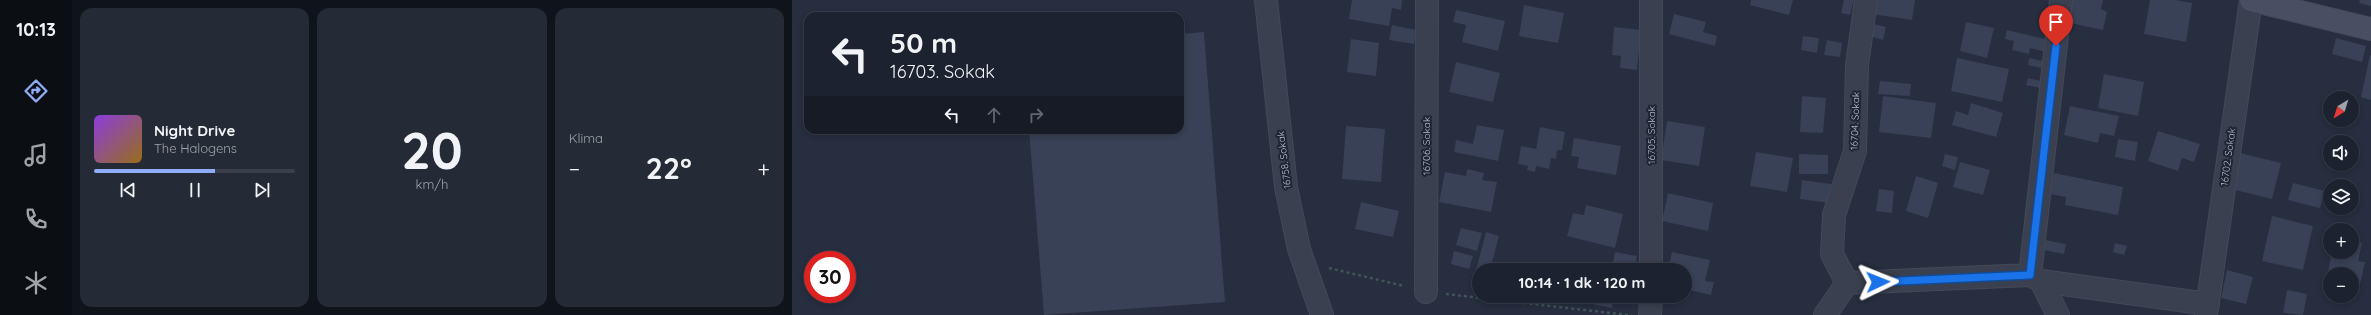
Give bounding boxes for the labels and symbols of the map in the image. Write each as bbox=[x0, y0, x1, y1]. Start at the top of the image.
pin bbox=[2039, 5, 2073, 46]
north arrow bbox=[2323, 91, 2359, 127]
street label: 16704. Sokak bbox=[1847, 92, 1863, 150]
street label: 16705. Sokak bbox=[1645, 106, 1658, 164]
street label: 16706. Sokak bbox=[1420, 117, 1433, 175]
street label: 16702. Sokak bbox=[2217, 127, 2239, 187]
street label: 16758. Sokak bbox=[1274, 130, 1294, 190]
speed limit sign: 30 bbox=[804, 251, 856, 303]
position arrow bbox=[1857, 261, 1899, 303]

